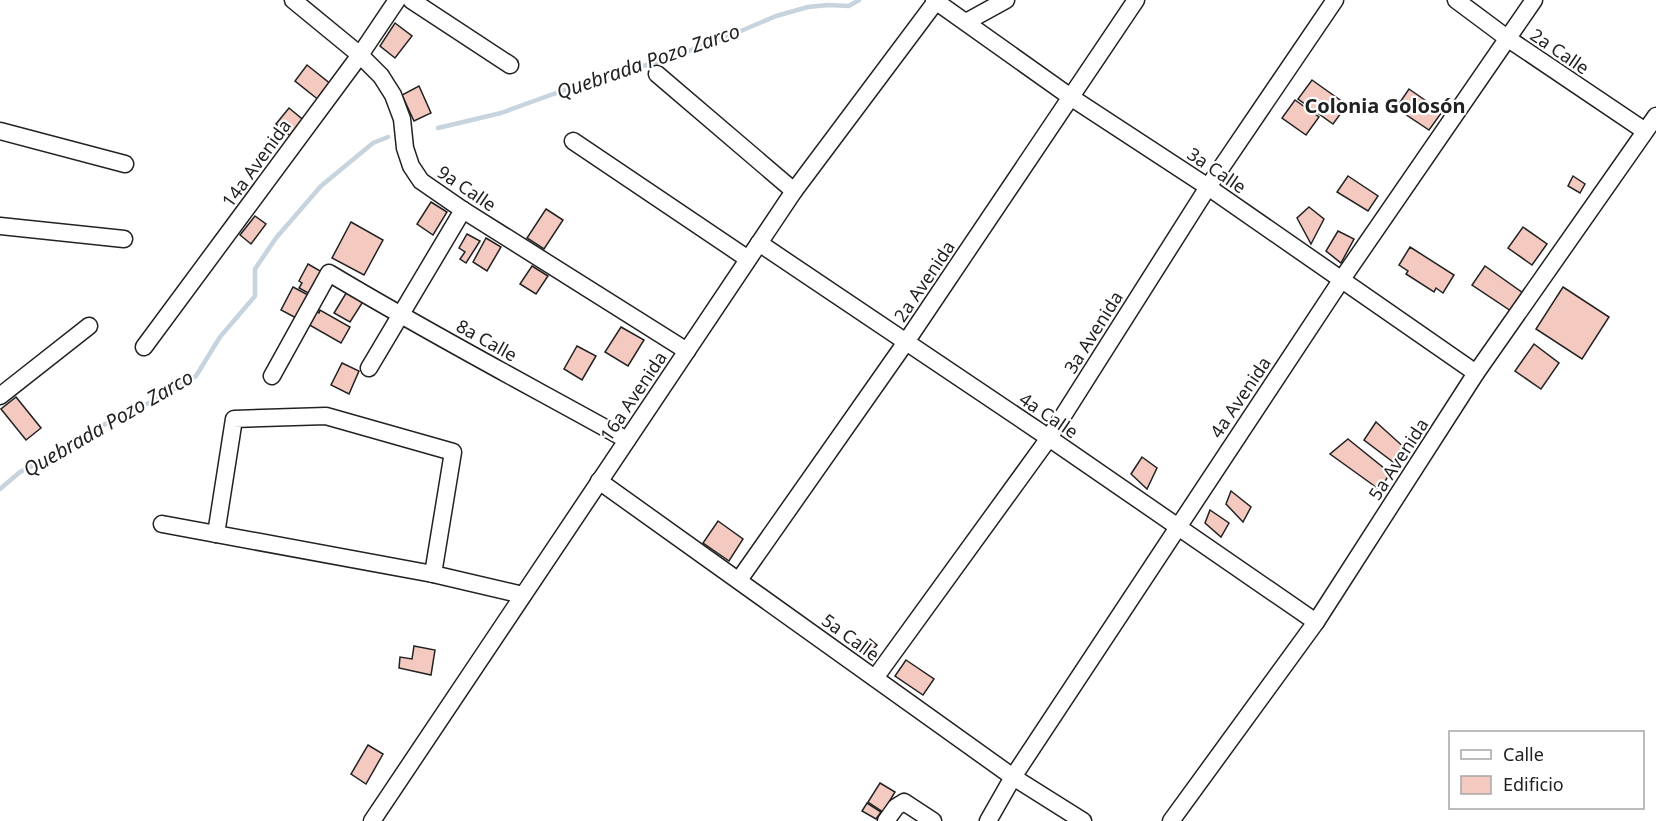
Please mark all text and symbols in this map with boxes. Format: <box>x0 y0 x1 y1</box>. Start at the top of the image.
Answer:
water label: Quebrada Pozo Zarco <box>553 17 743 105</box>
street label: 2a Calle <box>1526 23 1594 79</box>
district label: Colonia Golosón <box>1305 92 1465 119</box>
street label: 14a Avenida <box>216 114 296 212</box>
street label: 3a Calle <box>1183 142 1251 198</box>
street label: 9a Calle <box>433 160 501 216</box>
street label: 2a Avenida <box>888 236 960 326</box>
street label: 3a Avenida <box>1058 286 1128 378</box>
street label: 8a Calle <box>452 314 522 366</box>
street label: 16a Avenida <box>594 347 672 445</box>
street label: 4a Avenida <box>1204 352 1276 442</box>
water label: Quebrada Pozo Zarco <box>18 363 198 483</box>
street label: 4a Calle <box>1015 387 1083 443</box>
street label: 5a Avenida <box>1363 414 1433 504</box>
street label: 5a Calle <box>817 608 885 666</box>
legend <box>1449 731 1644 809</box>
text: Calle <box>1503 742 1544 766</box>
text: Edificio <box>1503 772 1564 796</box>

